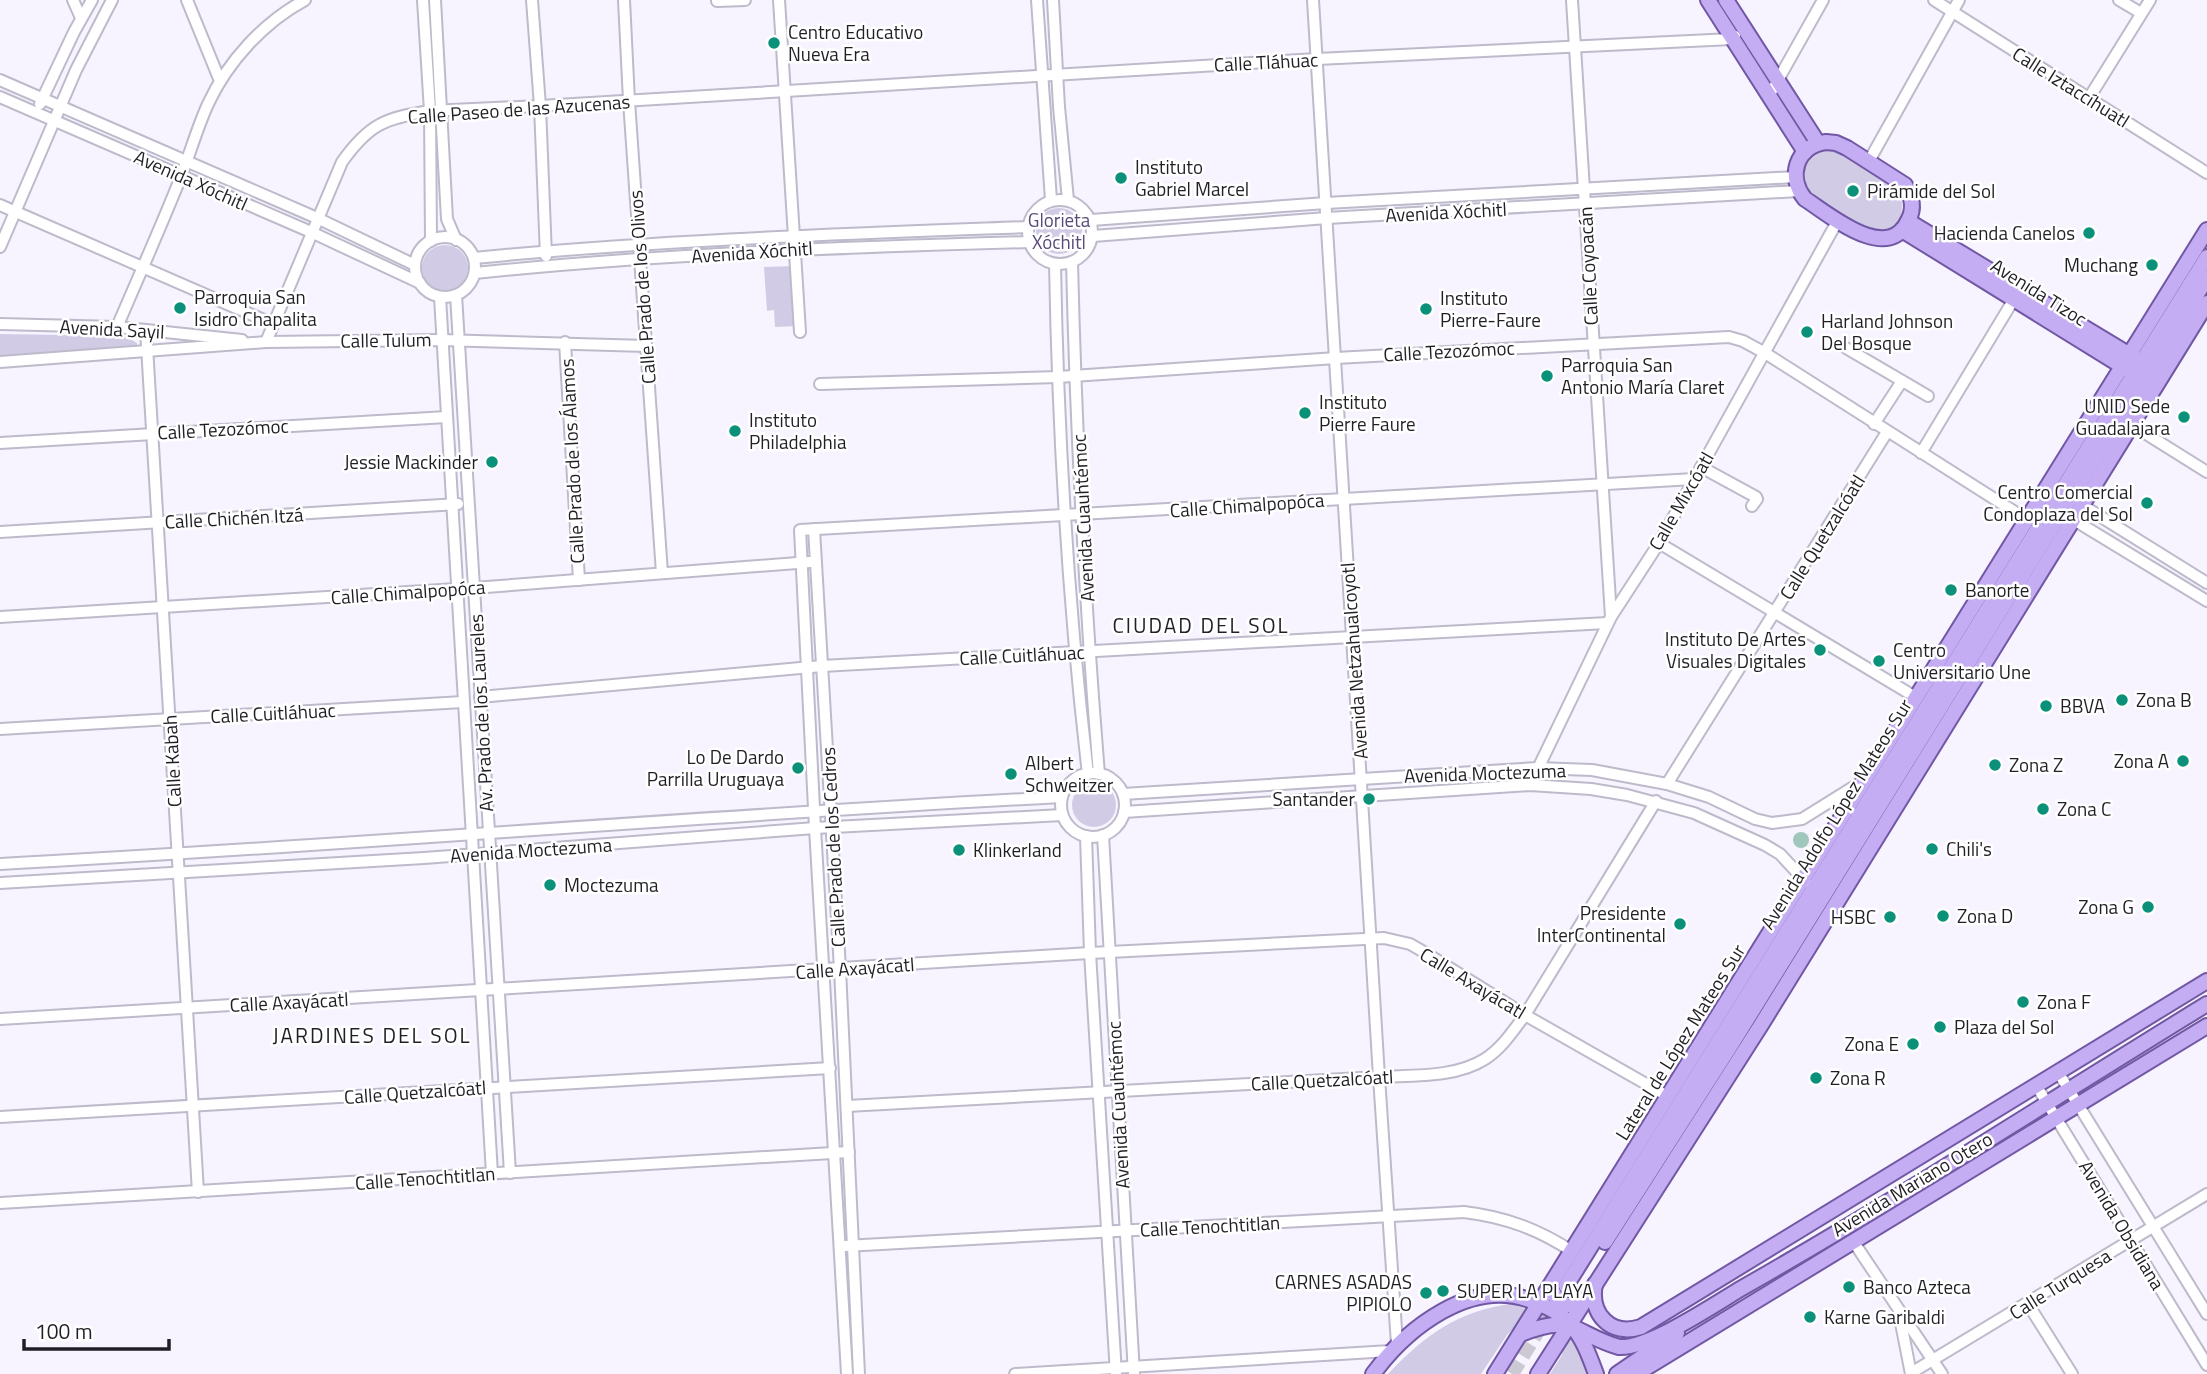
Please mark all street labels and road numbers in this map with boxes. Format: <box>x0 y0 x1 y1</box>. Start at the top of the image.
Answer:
street label: Calle Iztaccíhuatl <box>2007 39 2136 134</box>
street label: Calle Tláhuac <box>1213 44 1319 79</box>
street label: Calle Paseo de las Azucenas <box>407 86 631 131</box>
street label: Avenida Xóchitl <box>130 142 253 218</box>
street label: Calle Prado de los Olivos <box>620 189 663 385</box>
street label: Avenida Xóchitl <box>1384 194 1507 229</box>
street label: Calle Coyoacán <box>1570 206 1605 326</box>
street label: Avenida Xóchitl <box>690 233 814 270</box>
street label: Avenida Tizoc <box>1985 250 2093 333</box>
street label: Avenida Sayil <box>59 311 165 346</box>
street label: Calle Tulum <box>340 324 432 355</box>
street label: Calle Tezozómoc <box>1382 333 1515 368</box>
street label: Calle Prado de los Álamos <box>552 358 591 564</box>
street label: Calle Tezozómoc <box>156 411 289 446</box>
street label: Avenida Cuauhtémoc <box>1064 433 1101 603</box>
street label: Calle Mixcóatl <box>1641 446 1721 555</box>
street label: Calle Quetzalcóatl <box>1772 469 1872 605</box>
street label: Calle Chimalpopóca <box>1169 485 1326 524</box>
street label: Calle Chichén Itzá <box>164 499 305 536</box>
street label: Avenida Netzahualcoyotl <box>1332 562 1375 760</box>
street label: Calle Chimalpopóca <box>330 572 487 611</box>
street label: Av. Prado de los Laureles <box>461 613 500 813</box>
street label: Calle Cuitláhuac <box>959 637 1085 672</box>
street label: Avenida Adolfo López Mateos Sur <box>1753 693 1919 935</box>
street label: Calle Cuitláhuac <box>210 695 336 730</box>
street label: Calle Kabah <box>155 714 188 808</box>
street label: Calle Prado de los Cedros <box>813 746 852 948</box>
street label: Avenida Moctezuma <box>1403 755 1567 790</box>
street label: Avenida Moctezuma <box>449 829 613 870</box>
street label: Lateral de López Mateos Sur <box>1607 938 1752 1146</box>
street label: Calle Axayácatl <box>1415 939 1532 1026</box>
street label: Calle Axayácatl <box>795 949 915 986</box>
street label: Calle Axayácatl <box>229 984 349 1019</box>
street label: Avenida Cuauhtémoc <box>1099 1020 1136 1190</box>
street label: Calle Quetzalcóatl <box>1250 1061 1394 1098</box>
street label: Calle Quetzalcóatl <box>343 1072 487 1111</box>
street label: Avenida Mariano Otero <box>1826 1124 1998 1243</box>
street label: Avenida Obsidiana <box>2072 1154 2173 1295</box>
street label: Calle Tenochtitlan <box>354 1158 496 1197</box>
street label: Calle Tenochtitlan <box>1139 1207 1281 1244</box>
street label: Calle Turquesa <box>2003 1241 2117 1326</box>

